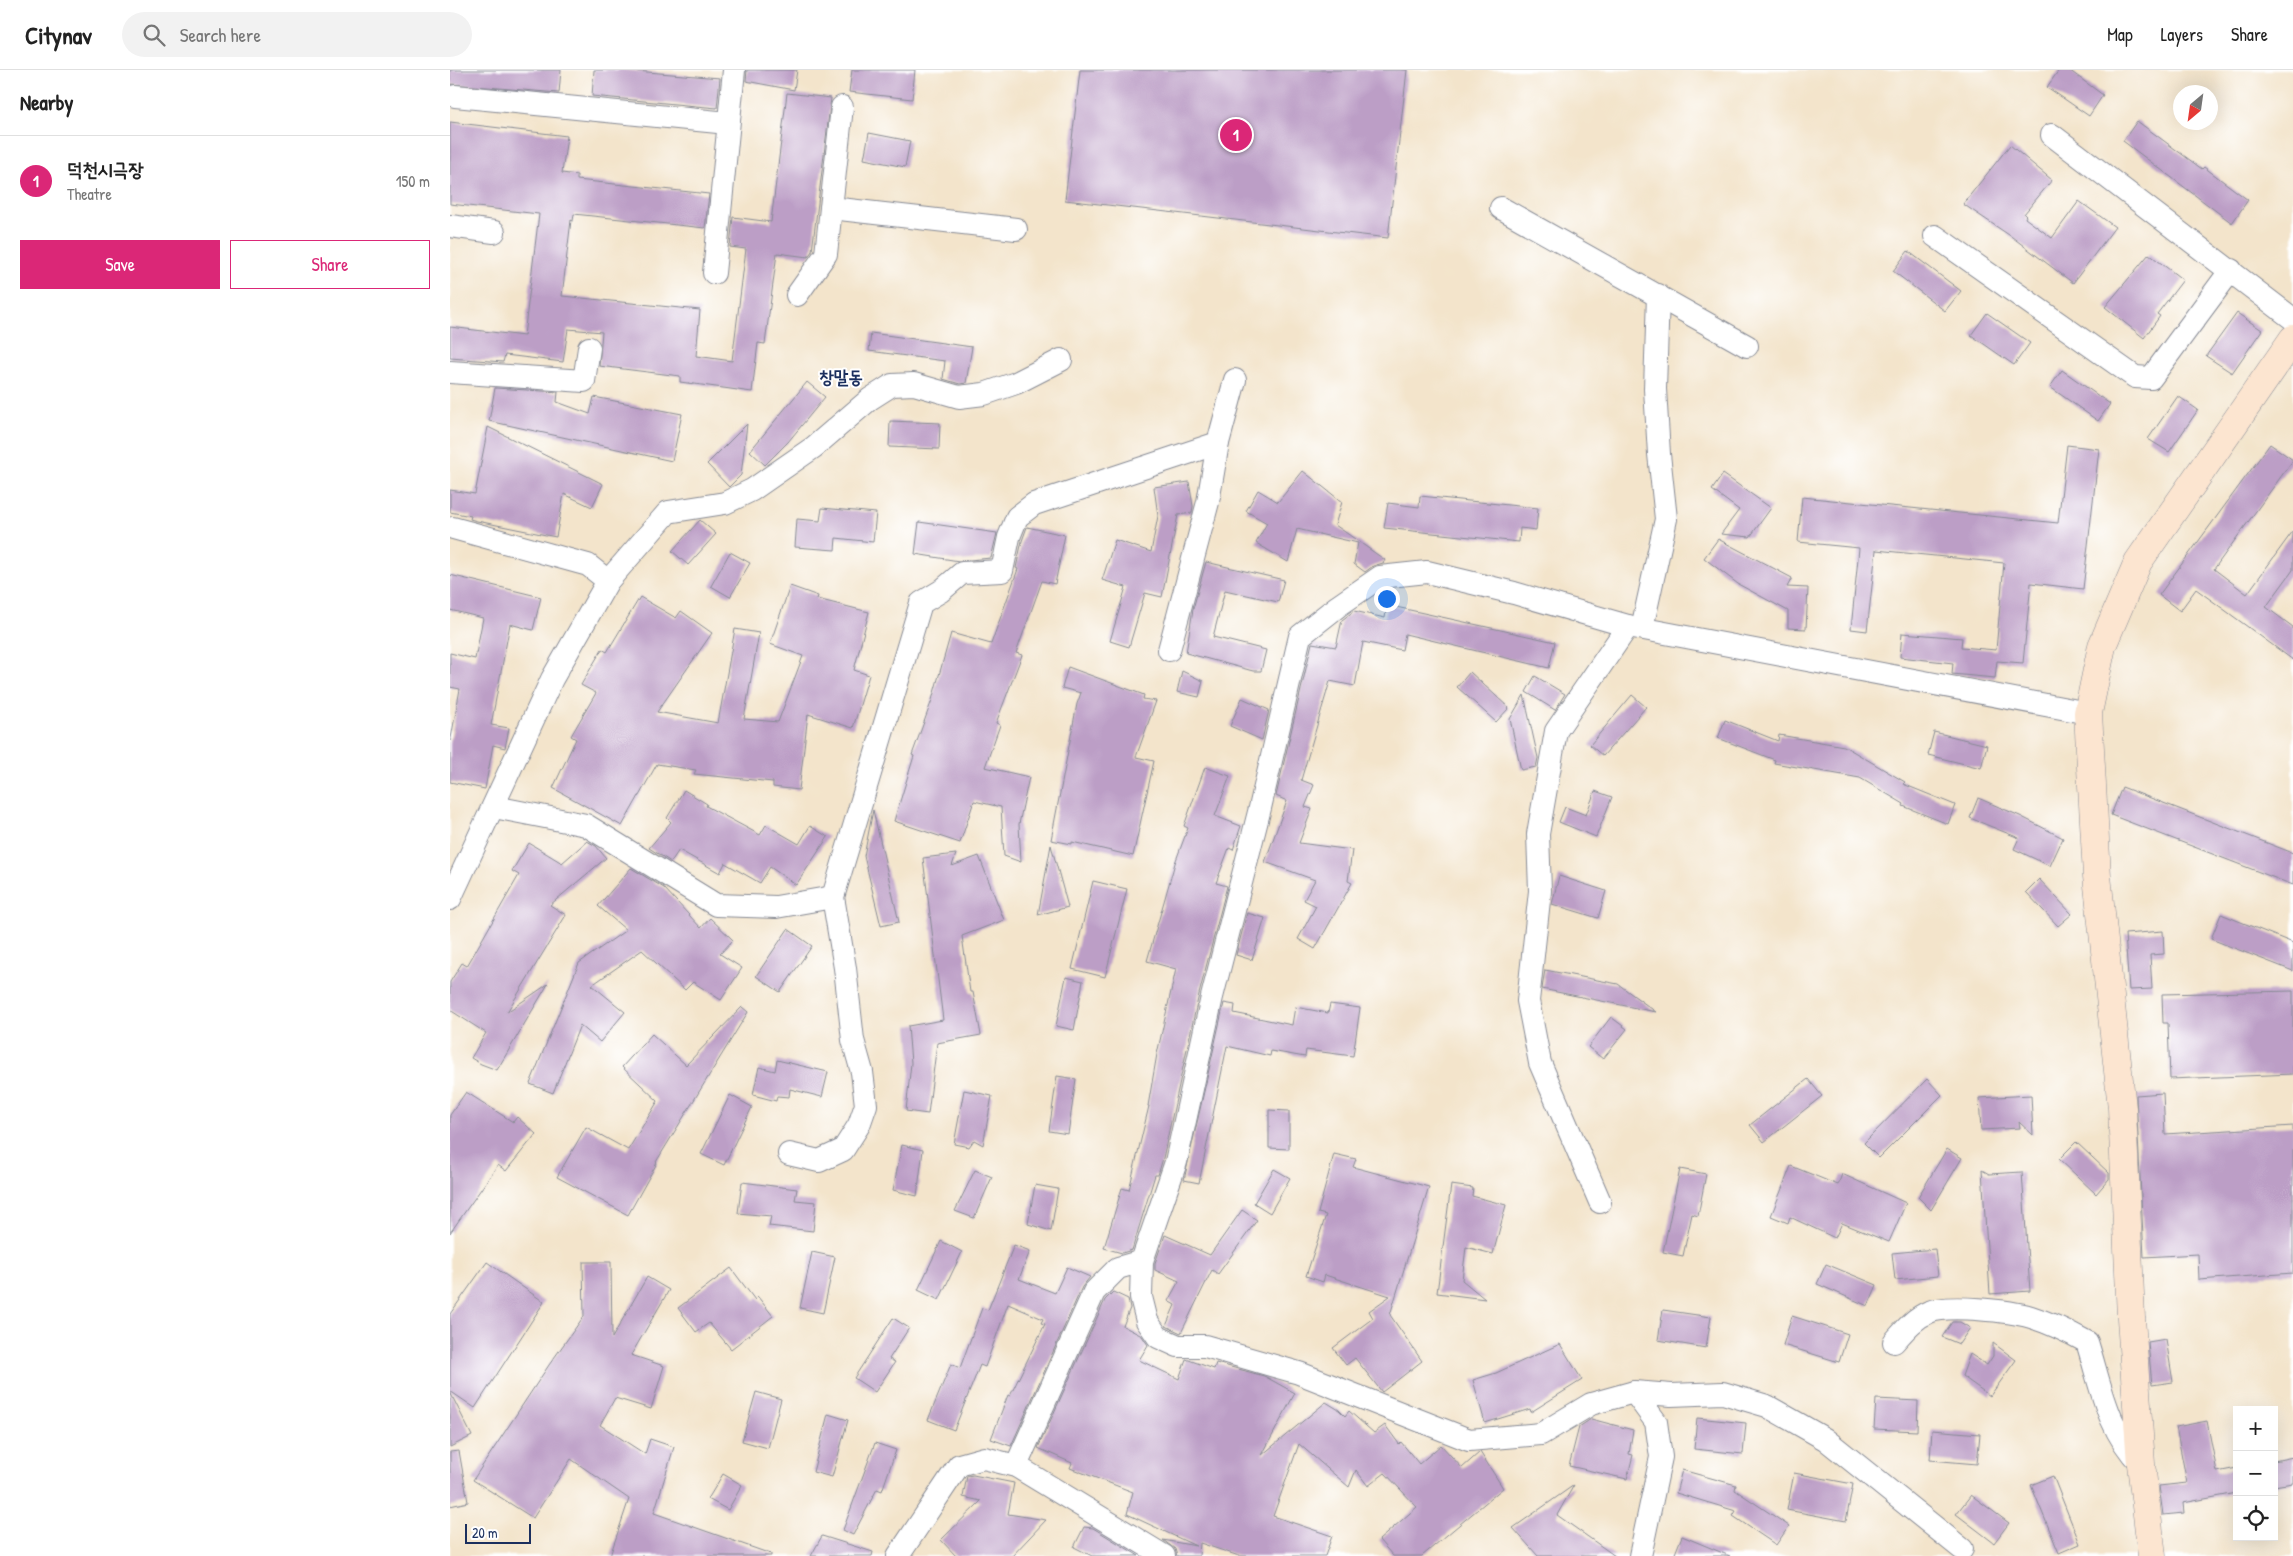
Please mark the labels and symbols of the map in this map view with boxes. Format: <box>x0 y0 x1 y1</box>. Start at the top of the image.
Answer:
north arrow <box>2173 85 2218 130</box>
pin: 1 <box>1220 116 1252 154</box>
district label: 창말동 <box>819 364 863 389</box>
your location <box>1374 586 1400 612</box>
scale bar <box>465 1521 531 1544</box>

